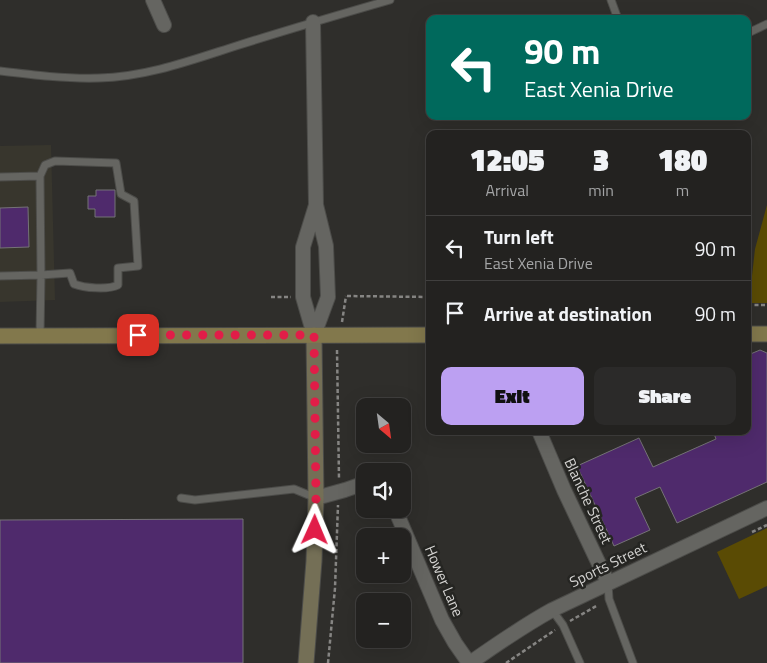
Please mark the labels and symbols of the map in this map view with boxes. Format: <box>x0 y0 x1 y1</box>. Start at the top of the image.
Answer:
pin <box>117 314 159 356</box>
north arrow <box>356 398 411 452</box>
street label: Blanche Street <box>559 454 619 548</box>
position arrow <box>288 503 340 555</box>
street label: Sports Street <box>565 536 651 593</box>
street label: Hower Lane <box>419 541 470 620</box>

